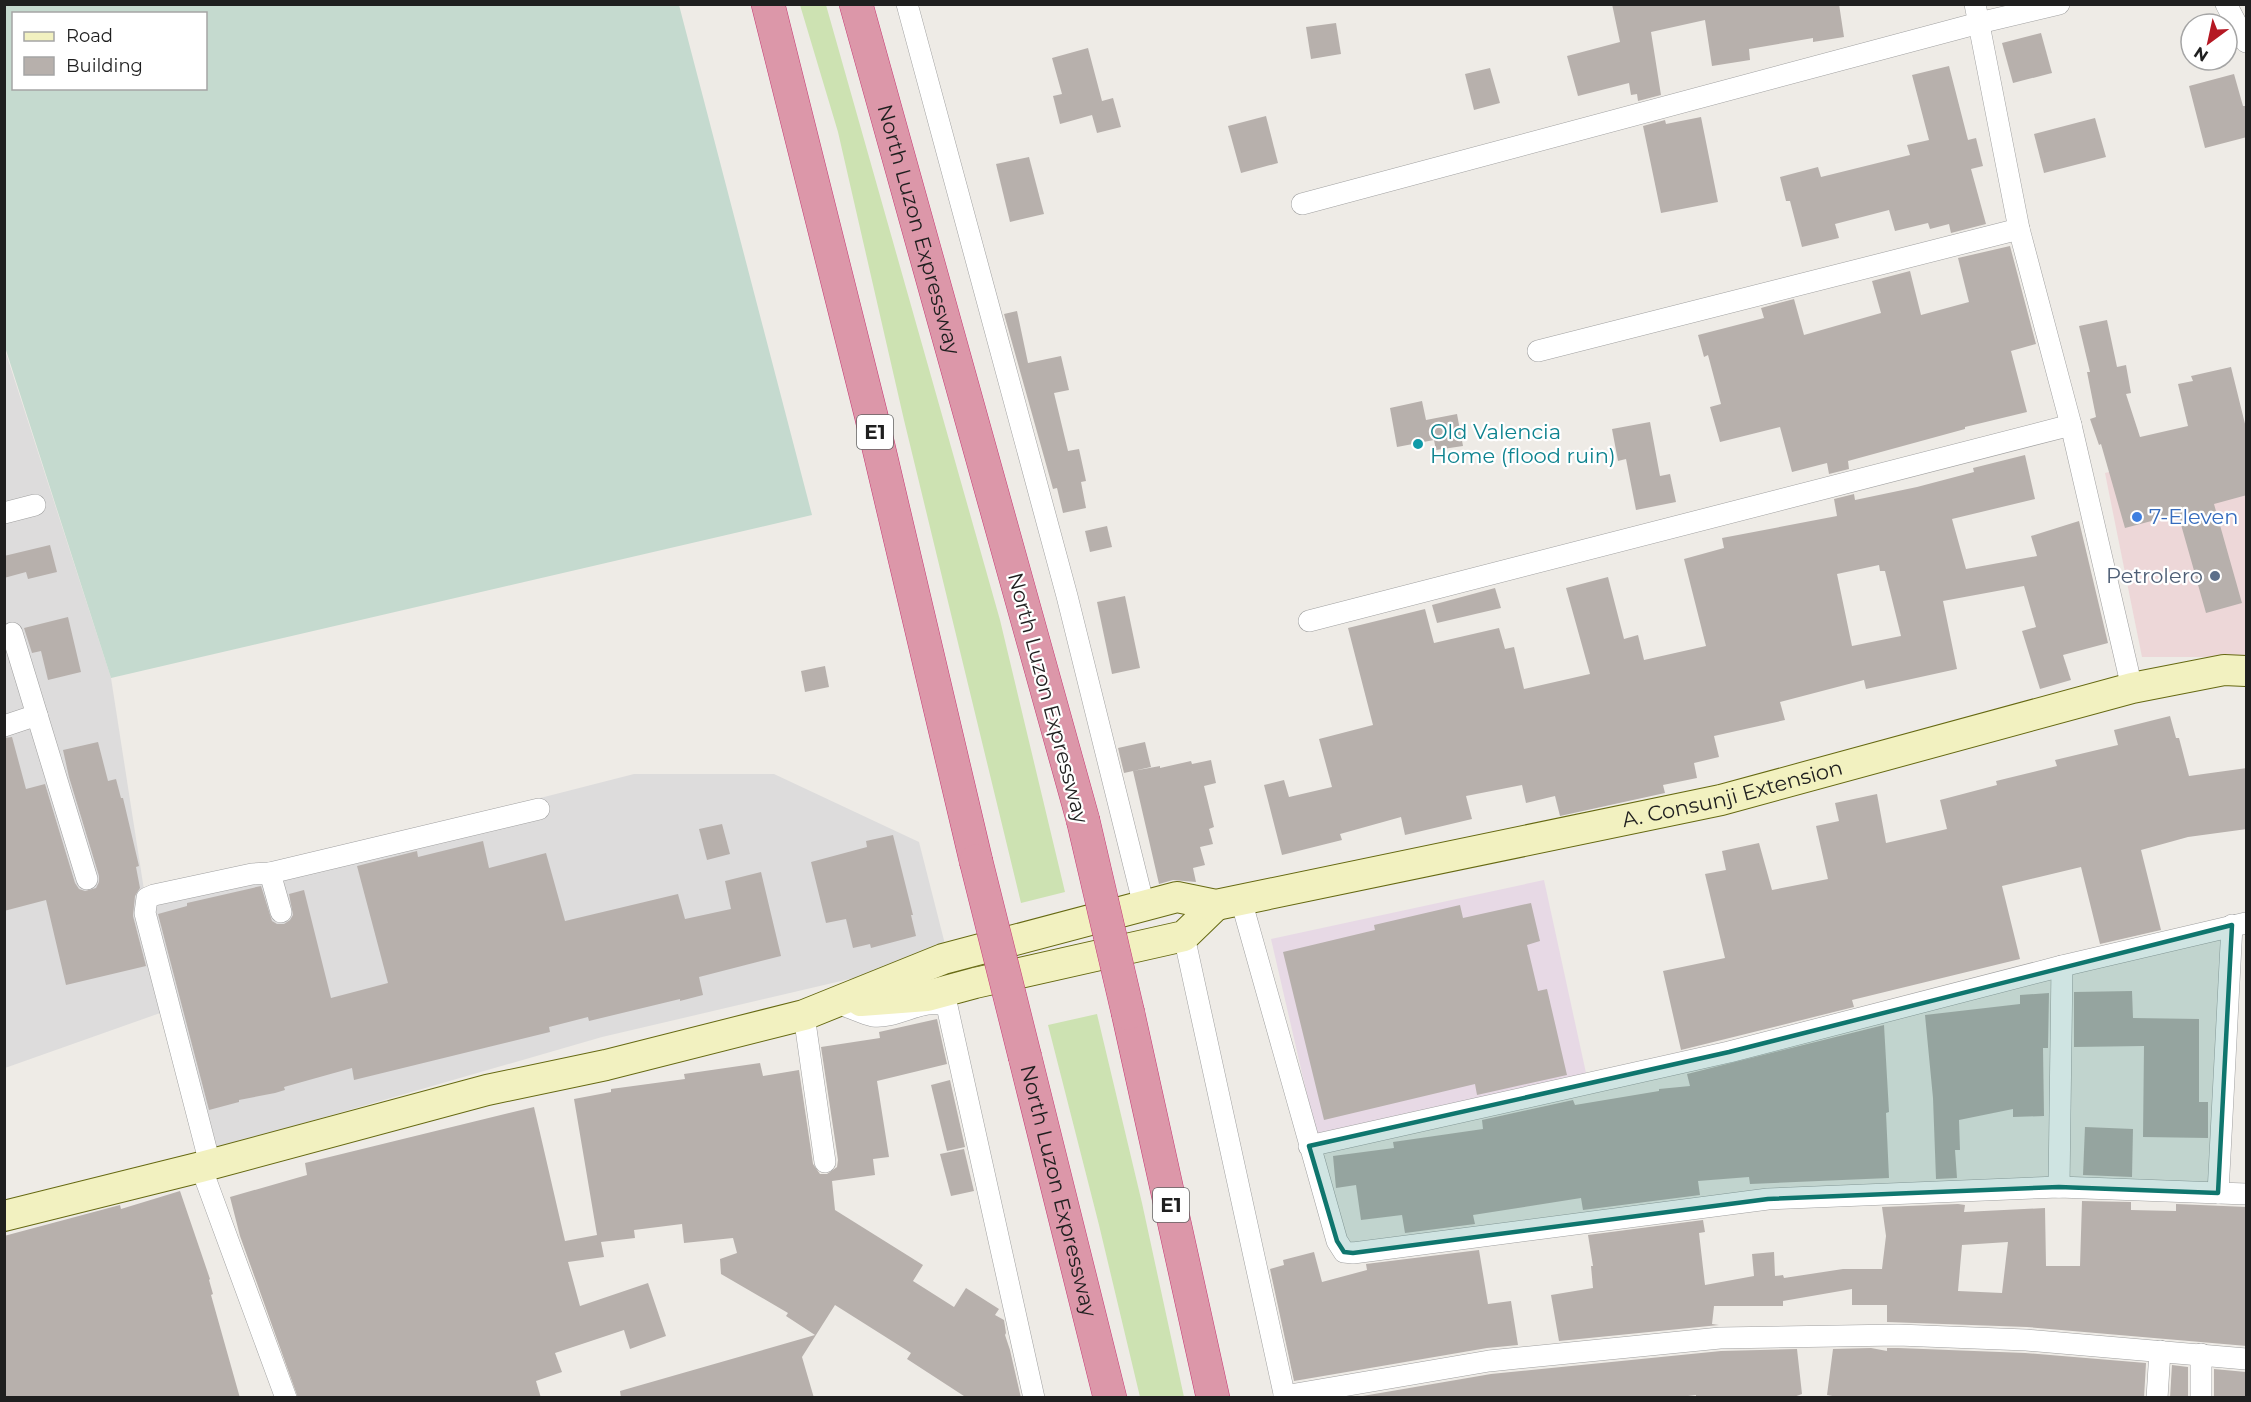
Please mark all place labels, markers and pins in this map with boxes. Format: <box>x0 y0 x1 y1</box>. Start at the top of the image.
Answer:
place label: Old Valencia Home (flood ruin) <box>1430 419 1616 468</box>
marker: Old Valencia Home (flood ruin) <box>1411 437 1425 451</box>
place label: 7-Eleven <box>2149 504 2238 529</box>
marker: 7-Eleven <box>2130 510 2144 524</box>
place label: Petrolero <box>2106 563 2203 588</box>
marker: Petrolero <box>2208 569 2222 583</box>

